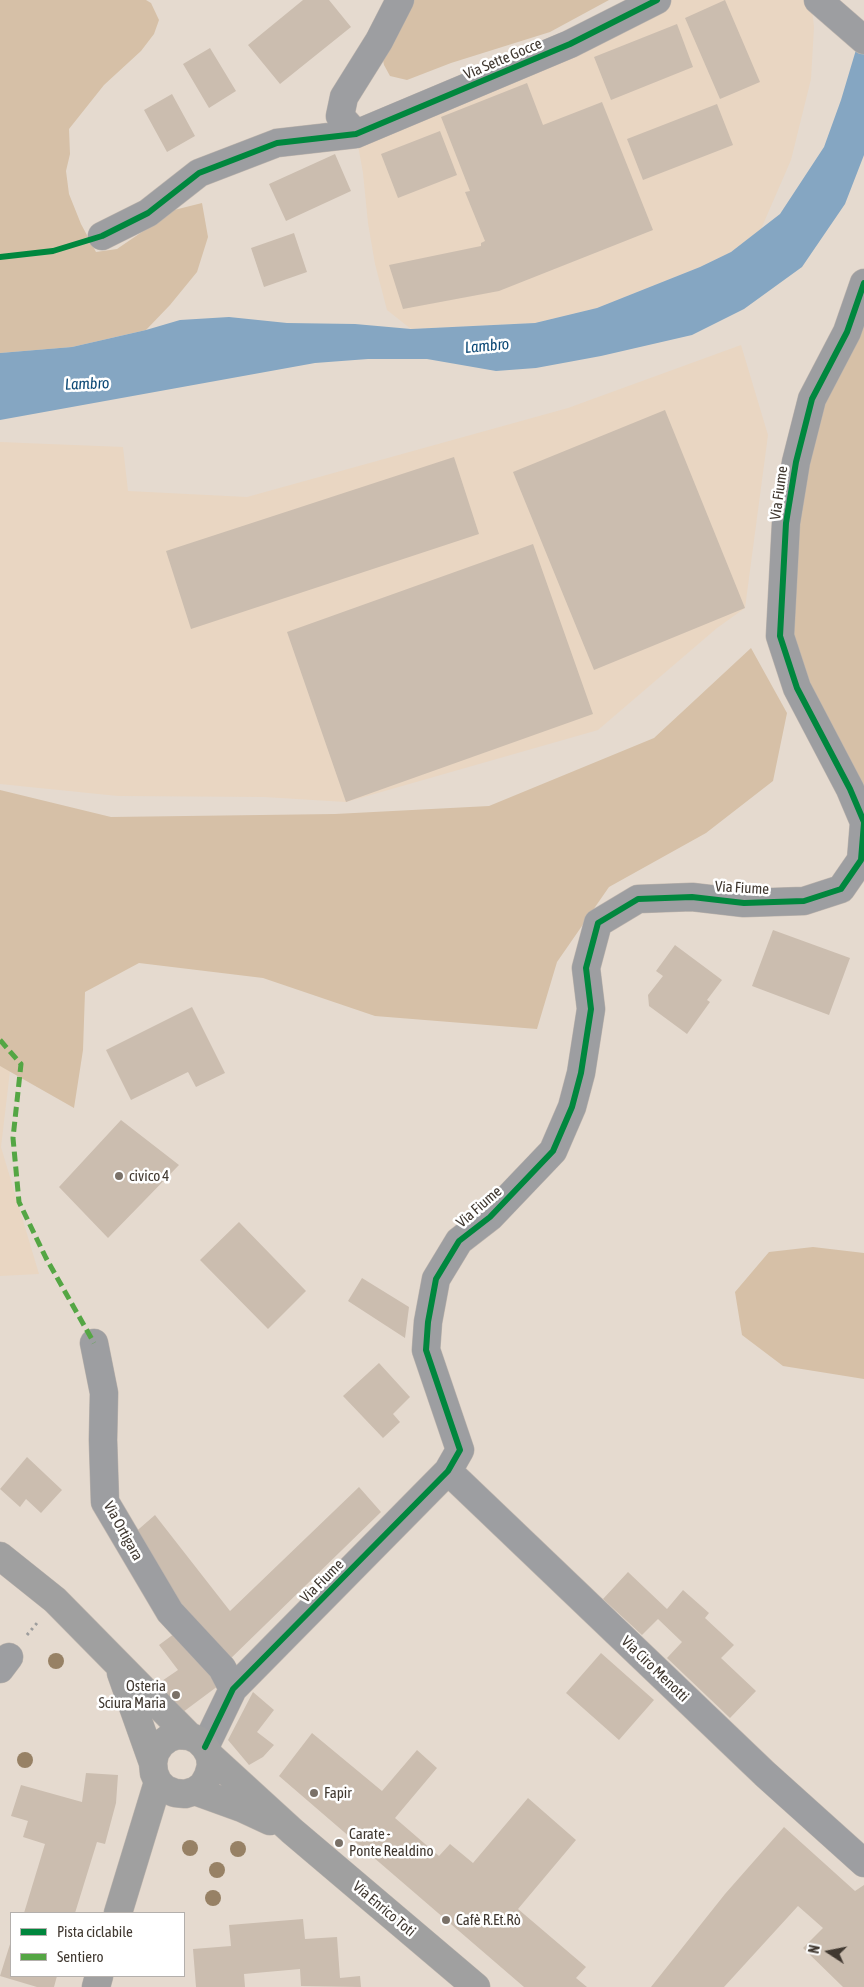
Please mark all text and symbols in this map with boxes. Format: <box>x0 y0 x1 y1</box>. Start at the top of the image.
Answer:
street label: Via Sette Gocce <box>461 34 545 84</box>
water label: Lambro <box>464 334 510 358</box>
water label: Lambro <box>64 374 110 394</box>
street label: Via Fiume <box>766 465 792 521</box>
street label: Via Fiume <box>714 878 770 898</box>
place label: civico 4 <box>129 1167 169 1185</box>
marker: civico 4 <box>113 1170 125 1182</box>
street label: Via Fiume <box>453 1182 505 1232</box>
street label: Via Ortigara <box>99 1498 147 1564</box>
street label: Via Fiume <box>296 1555 348 1607</box>
street label: Via Ciro Menotti <box>618 1632 692 1706</box>
place label: Osteria Sciura Maria <box>98 1677 166 1712</box>
marker: Osteria Sciura Maria <box>170 1689 182 1701</box>
place label: Fapir <box>324 1784 352 1802</box>
marker: Fapir <box>308 1787 320 1799</box>
place label: Carate - Ponte Realdino <box>349 1825 434 1860</box>
marker: Carate - Ponte Realdino <box>333 1837 345 1849</box>
street label: Via Enrico Toti <box>349 1878 419 1940</box>
place label: Cafè R.Et.Rò <box>456 1911 521 1929</box>
legend <box>10 1912 185 1977</box>
marker: Cafè R.Et.Rò <box>440 1914 452 1926</box>
text: Pista ciclabile <box>57 1923 133 1940</box>
north arrow <box>804 1927 854 1977</box>
text: N <box>806 1944 823 1955</box>
text: Sentiero <box>57 1948 103 1965</box>

